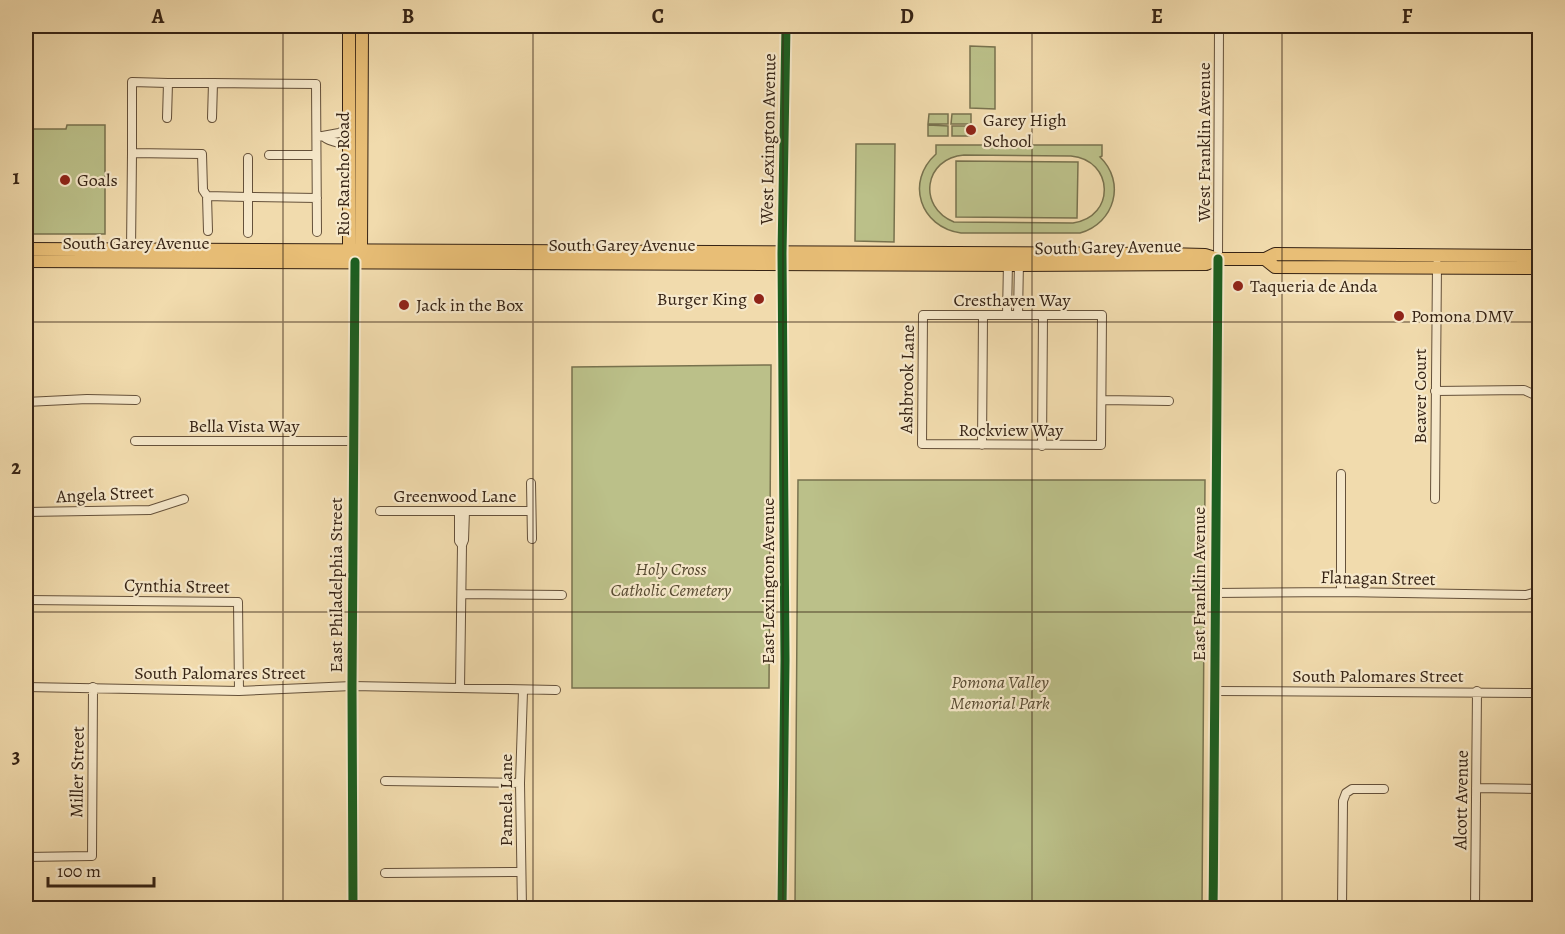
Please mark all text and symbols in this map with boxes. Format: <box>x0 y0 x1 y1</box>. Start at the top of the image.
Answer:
text: A <box>151 3 165 30</box>
text: B <box>402 3 414 30</box>
text: C <box>652 3 664 30</box>
text: D <box>900 3 914 30</box>
text: E <box>1151 3 1163 30</box>
text: F <box>1402 3 1413 30</box>
street label: West Lexington Avenue <box>754 53 781 226</box>
street label: West Franklin Avenue <box>1192 62 1216 223</box>
place label: Garey High School <box>983 108 1067 153</box>
street label: Rio Rancho Road <box>331 111 355 236</box>
marker: Garey High School <box>964 123 978 137</box>
text: 1 <box>12 164 20 191</box>
place label: Goals <box>77 168 118 192</box>
marker: Goals <box>58 173 72 187</box>
street label: South Garey Avenue <box>62 231 210 255</box>
street label: South Garey Avenue <box>548 233 696 257</box>
street label: South Garey Avenue <box>1034 234 1182 260</box>
place label: Taqueria de Anda <box>1250 274 1378 298</box>
marker: Taqueria de Anda <box>1231 279 1245 293</box>
place label: Burger King <box>657 287 747 311</box>
street label: Cresthaven Way <box>953 288 1072 312</box>
marker: Burger King <box>752 292 766 306</box>
place label: Jack in the Box <box>416 293 524 317</box>
marker: Jack in the Box <box>397 298 411 312</box>
place label: Pomona DMV <box>1411 304 1514 328</box>
marker: Pomona DMV <box>1392 309 1406 323</box>
street label: Ashbrook Lane <box>894 324 920 435</box>
street label: Beaver Court <box>1408 348 1432 444</box>
street label: Bella Vista Way <box>188 414 301 438</box>
street label: Rockview Way <box>959 418 1064 442</box>
text: 2 <box>11 454 21 481</box>
street label: Angela Street <box>55 479 154 509</box>
street label: Greenwood Lane <box>393 484 517 508</box>
street label: East Philadelphia Street <box>324 497 348 673</box>
street label: East Lexington Avenue <box>756 498 780 664</box>
street label: East Franklin Avenue <box>1187 507 1211 661</box>
park label: Holy Cross Catholic Cemetery <box>611 557 732 602</box>
street label: Flanagan Street <box>1320 565 1436 591</box>
street label: Cynthia Street <box>124 573 230 599</box>
street label: South Palomares Street <box>134 661 306 685</box>
street label: South Palomares Street <box>1292 664 1464 688</box>
park label: Pomona Valley Memorial Park <box>950 670 1050 715</box>
street label: Miller Street <box>64 726 90 818</box>
text: 3 <box>12 743 20 770</box>
street label: Alcott Avenue <box>1448 750 1474 851</box>
street label: Pamela Lane <box>494 754 518 846</box>
scale bar <box>48 850 154 888</box>
text: 100 m <box>57 859 101 883</box>

